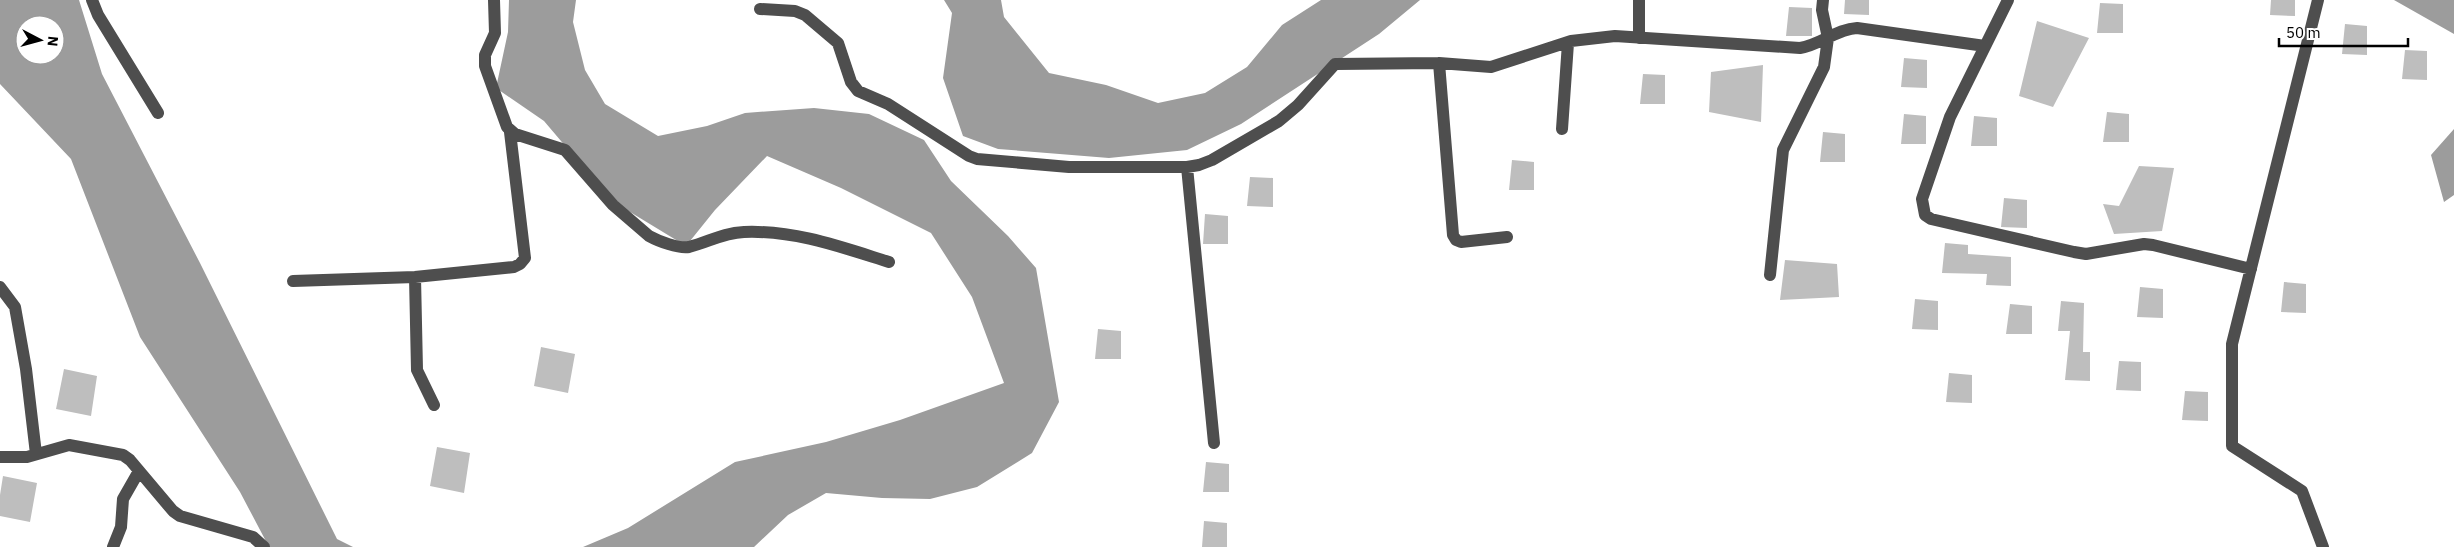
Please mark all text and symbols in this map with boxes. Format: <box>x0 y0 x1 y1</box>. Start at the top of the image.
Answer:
north arrow <box>15 15 65 65</box>
scale bar <box>2279 15 2408 47</box>
text: 50 m <box>2286 23 2321 42</box>
text: N <box>43 35 62 47</box>

